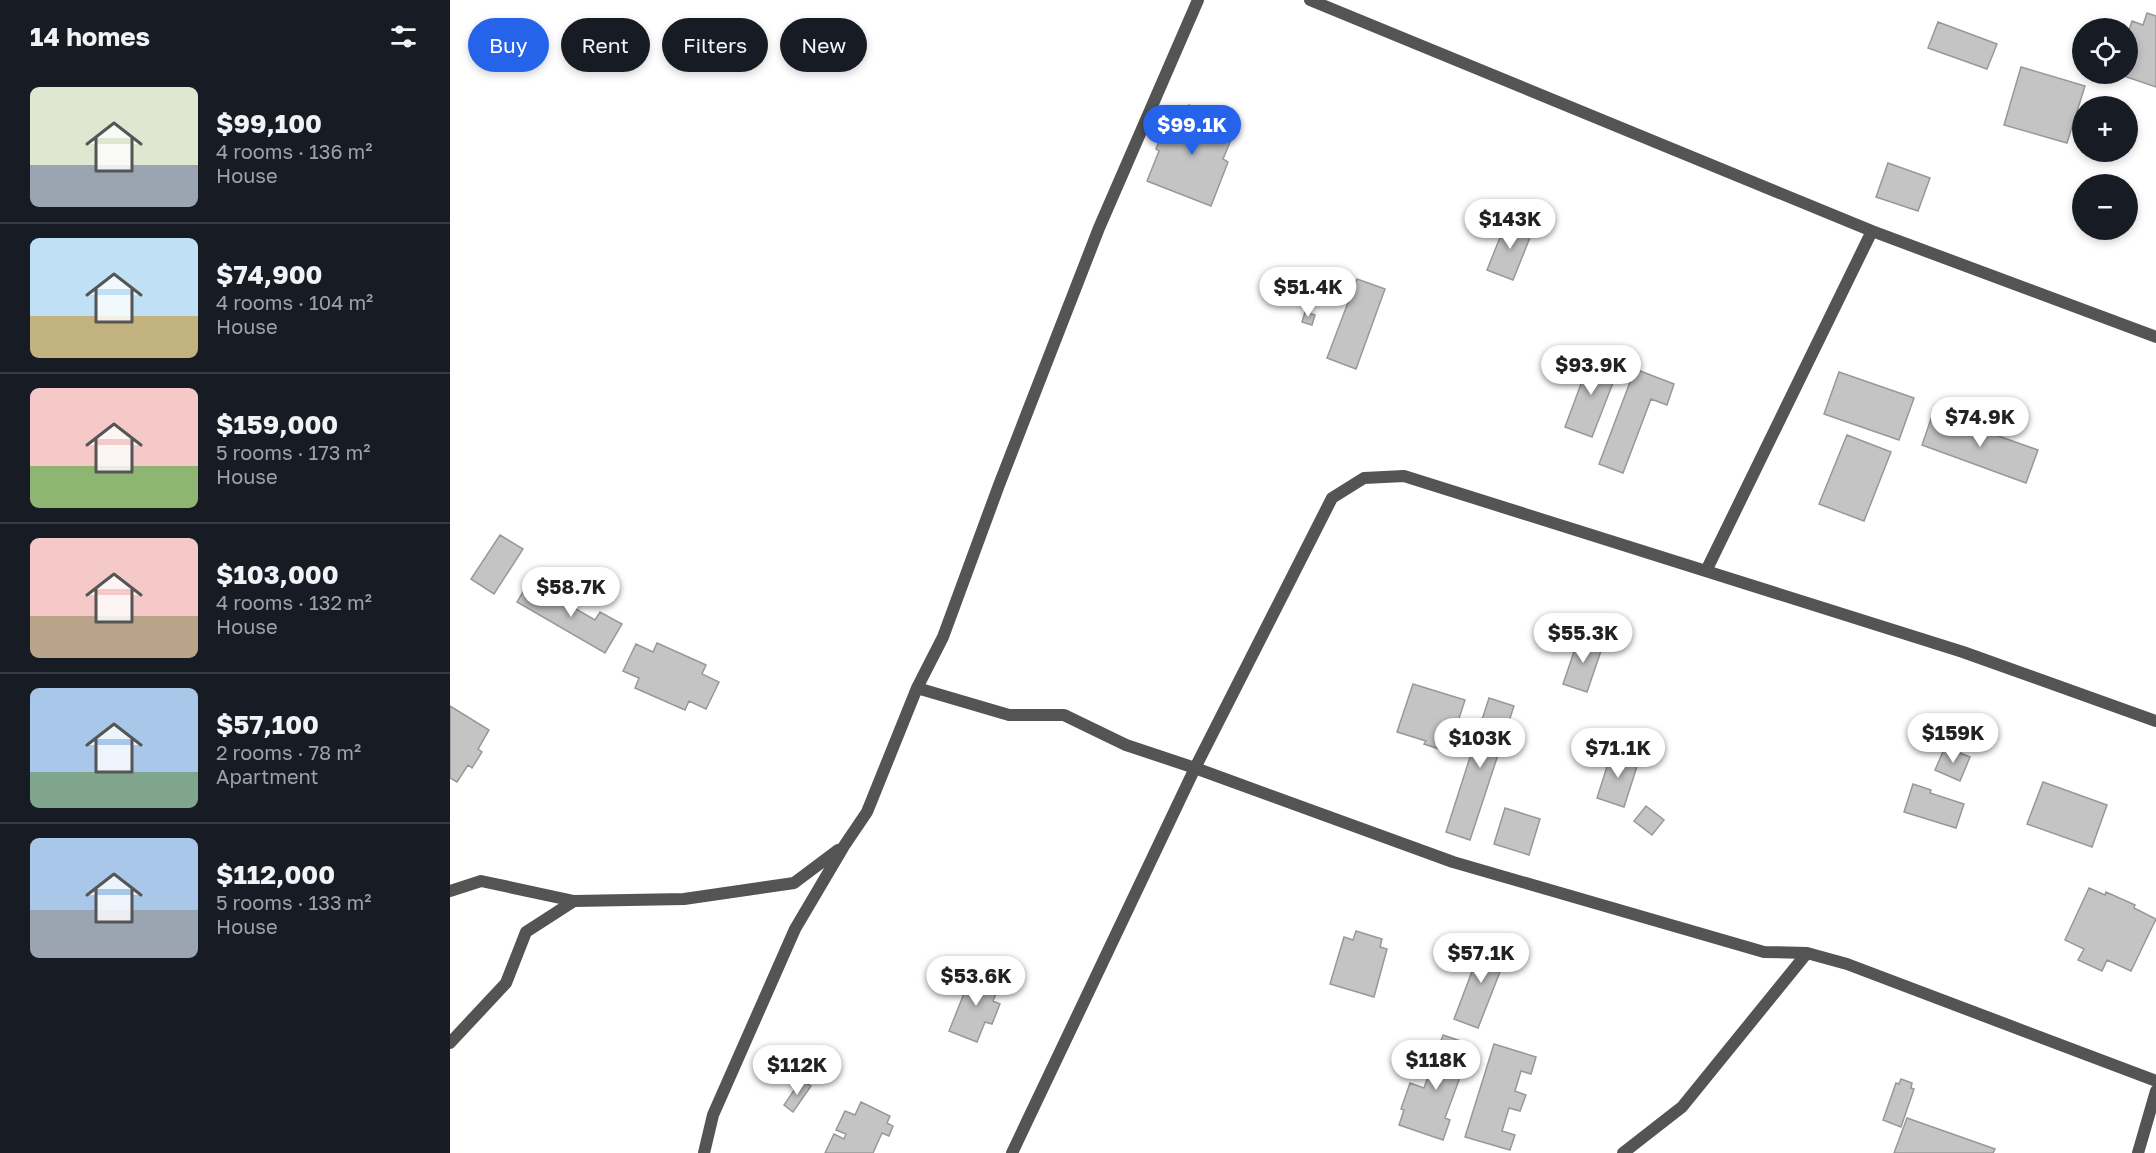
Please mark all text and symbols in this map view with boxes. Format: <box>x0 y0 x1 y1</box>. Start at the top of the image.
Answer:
chip: Buy <box>468 18 549 72</box>
chip: Rent <box>561 18 650 72</box>
chip: Filters <box>662 18 768 72</box>
chip: New <box>780 18 867 72</box>
map controls <box>2072 18 2138 240</box>
button: locate <box>2072 18 2138 84</box>
icon: filters <box>387 20 420 53</box>
text: 14 homes <box>30 21 150 52</box>
button: + <box>2072 96 2138 162</box>
pin: $99.1K <box>1143 105 1241 156</box>
text: $99,100 <box>216 108 322 139</box>
icon: home <box>78 111 150 183</box>
text: $99.1K <box>1157 112 1227 136</box>
text: 4 rooms · 136 m² <box>216 139 373 163</box>
text: House <box>216 163 278 187</box>
button: − <box>2072 174 2138 240</box>
pin: $143K <box>1468 199 1552 250</box>
text: $143K <box>1479 206 1541 230</box>
text: $74,900 <box>216 259 322 290</box>
icon: home <box>78 262 150 334</box>
pin: $51.4K <box>1259 267 1357 318</box>
text: $51.4K <box>1273 274 1343 298</box>
text: 4 rooms · 104 m² <box>216 290 373 314</box>
text: House <box>216 314 278 338</box>
pin: $93.9K <box>1542 345 1640 396</box>
text: $93.9K <box>1555 352 1627 376</box>
pin: $74.9K <box>1931 397 2029 448</box>
text: $74.9K <box>1945 404 2015 428</box>
text: $159,000 <box>216 409 338 440</box>
icon: home <box>78 412 150 484</box>
text: 5 rooms · 173 m² <box>216 440 370 464</box>
text: House <box>216 464 278 488</box>
text: $103,000 <box>216 559 339 590</box>
icon: home <box>78 562 150 634</box>
pin: $58.7K <box>522 567 620 618</box>
text: $58.7K <box>536 574 606 598</box>
text: 4 rooms · 132 m² <box>216 590 372 614</box>
pin: $55.3K <box>1534 613 1632 664</box>
text: House <box>216 614 278 638</box>
text: $55.3K <box>1548 620 1618 644</box>
text: $57,100 <box>216 709 319 740</box>
icon: home <box>78 712 150 784</box>
pin: $159K <box>1911 713 1995 764</box>
pin: $103K <box>1438 718 1522 769</box>
text: $159K <box>1921 720 1985 744</box>
text: $103K <box>1448 725 1512 749</box>
pin: $71.1K <box>1569 728 1667 779</box>
text: $71.1K <box>1585 735 1651 759</box>
text: 2 rooms · 78 m² <box>216 740 361 764</box>
text: Apartment <box>216 764 319 788</box>
text: $112,000 <box>216 859 335 890</box>
icon: home <box>78 862 150 934</box>
text: 5 rooms · 133 m² <box>216 890 372 914</box>
text: House <box>216 914 278 938</box>
pin: $57.1K <box>1432 933 1530 984</box>
text: $57.1K <box>1447 940 1515 964</box>
pin: $53.6K <box>927 956 1025 1007</box>
text: $53.6K <box>940 963 1012 987</box>
pin: $118K <box>1394 1040 1478 1091</box>
pin: $112K <box>755 1045 839 1096</box>
text: $118K <box>1405 1047 1467 1071</box>
text: $112K <box>767 1052 827 1076</box>

